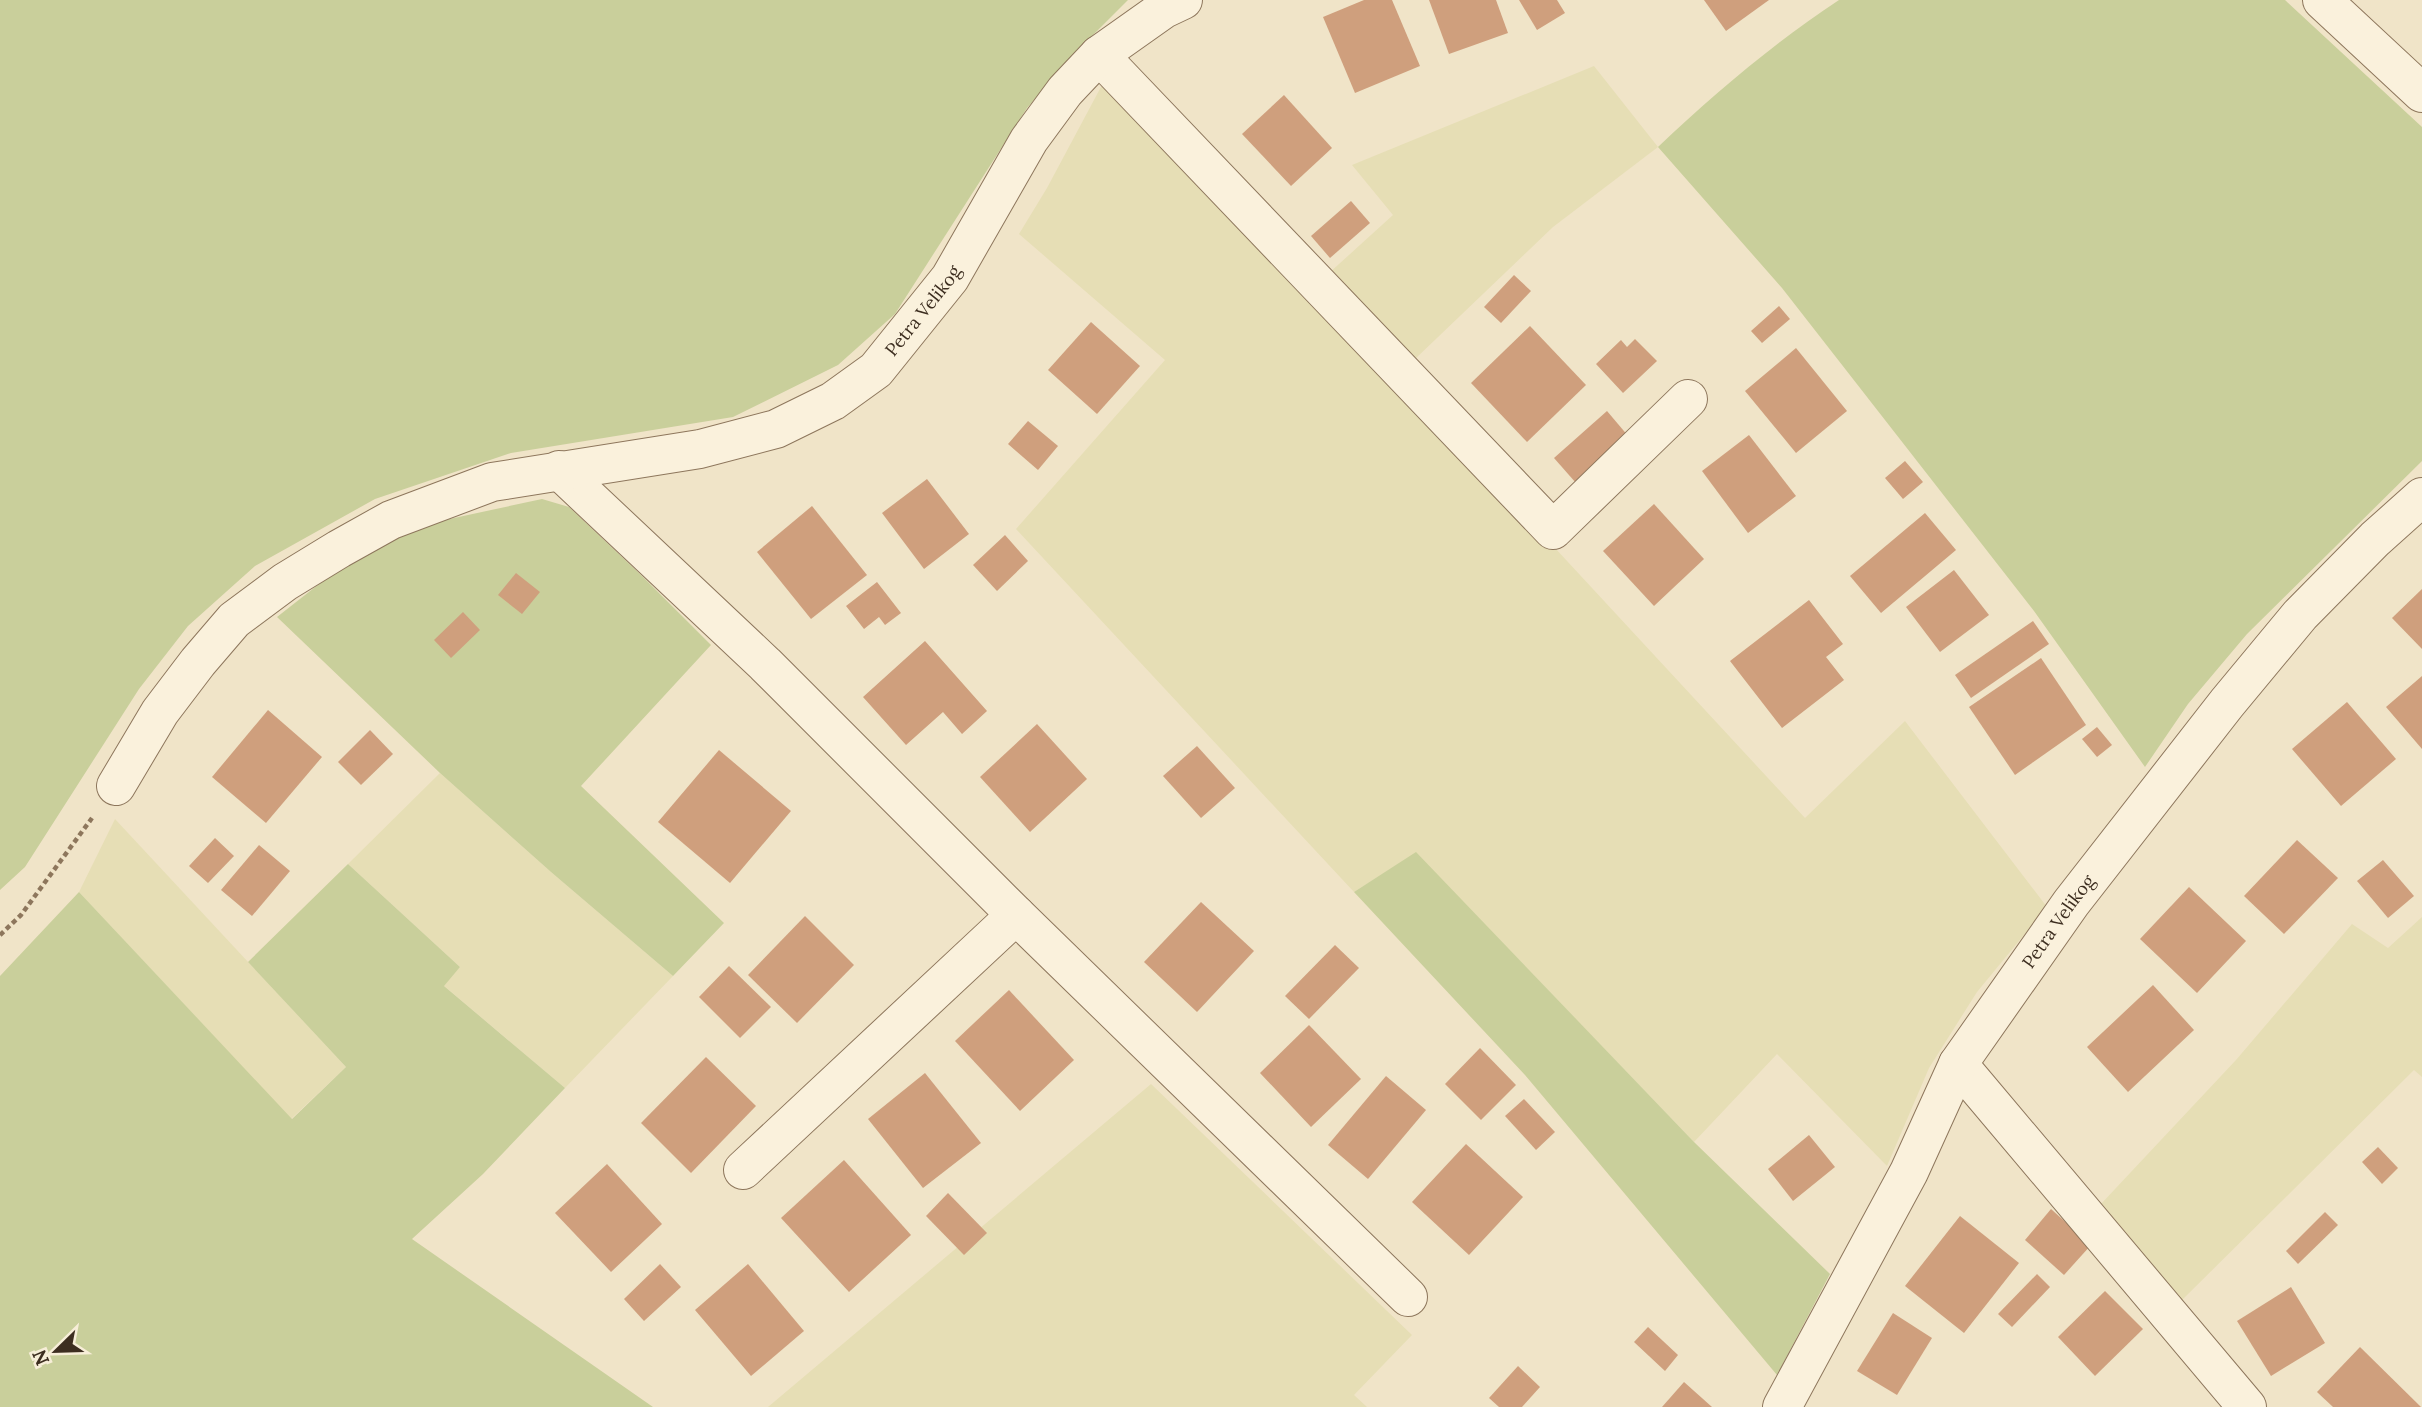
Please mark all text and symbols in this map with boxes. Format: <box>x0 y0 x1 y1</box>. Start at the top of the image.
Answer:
street label: Petra Velikog <box>880 260 966 361</box>
street label: Petra Velikog <box>2017 869 2100 973</box>
north arrow <box>21 1316 91 1386</box>
text: N <box>26 1346 54 1369</box>

